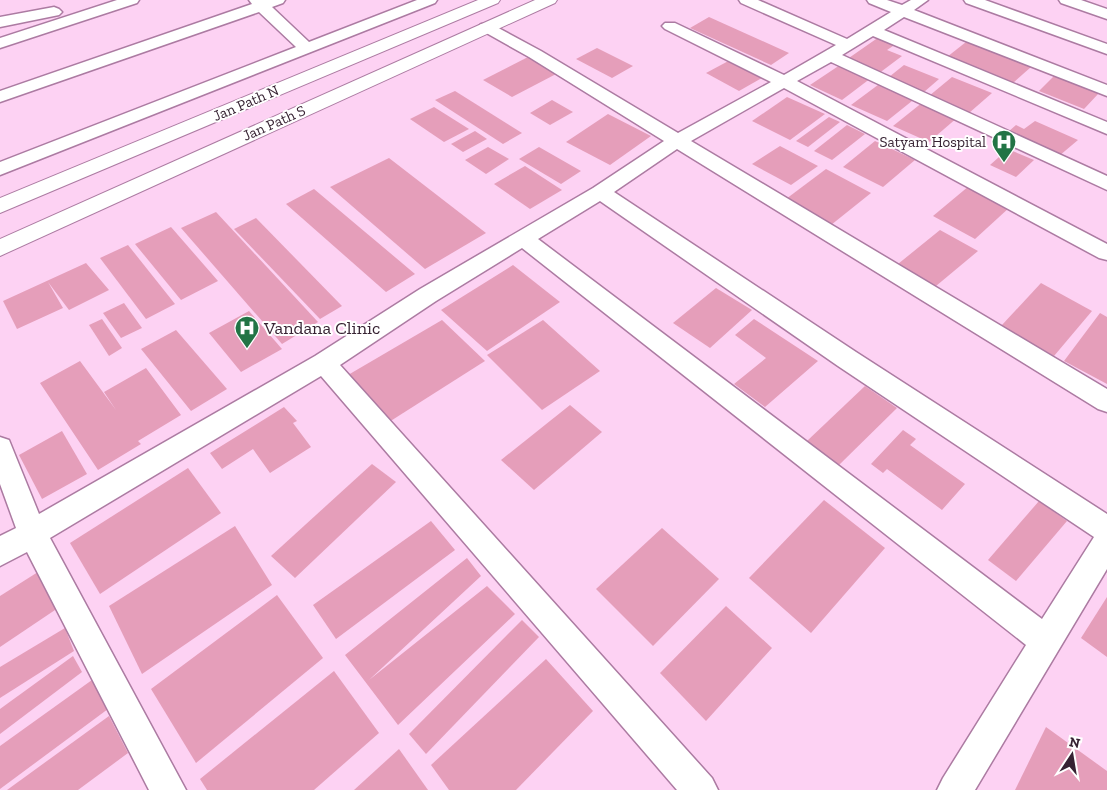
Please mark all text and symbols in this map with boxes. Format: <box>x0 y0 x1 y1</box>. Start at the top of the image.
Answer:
street label: Jan Path N <box>210 81 282 125</box>
street label: Jan Path S <box>240 101 308 145</box>
hospital icon: Satyam Hospital <box>991 129 1017 163</box>
place label: Satyam Hospital <box>879 133 986 151</box>
hospital icon: Vandana Clinic <box>234 315 260 349</box>
place label: Vandana Clinic <box>263 317 380 339</box>
north arrow <box>1047 730 1097 780</box>
text: N <box>1068 733 1082 752</box>

